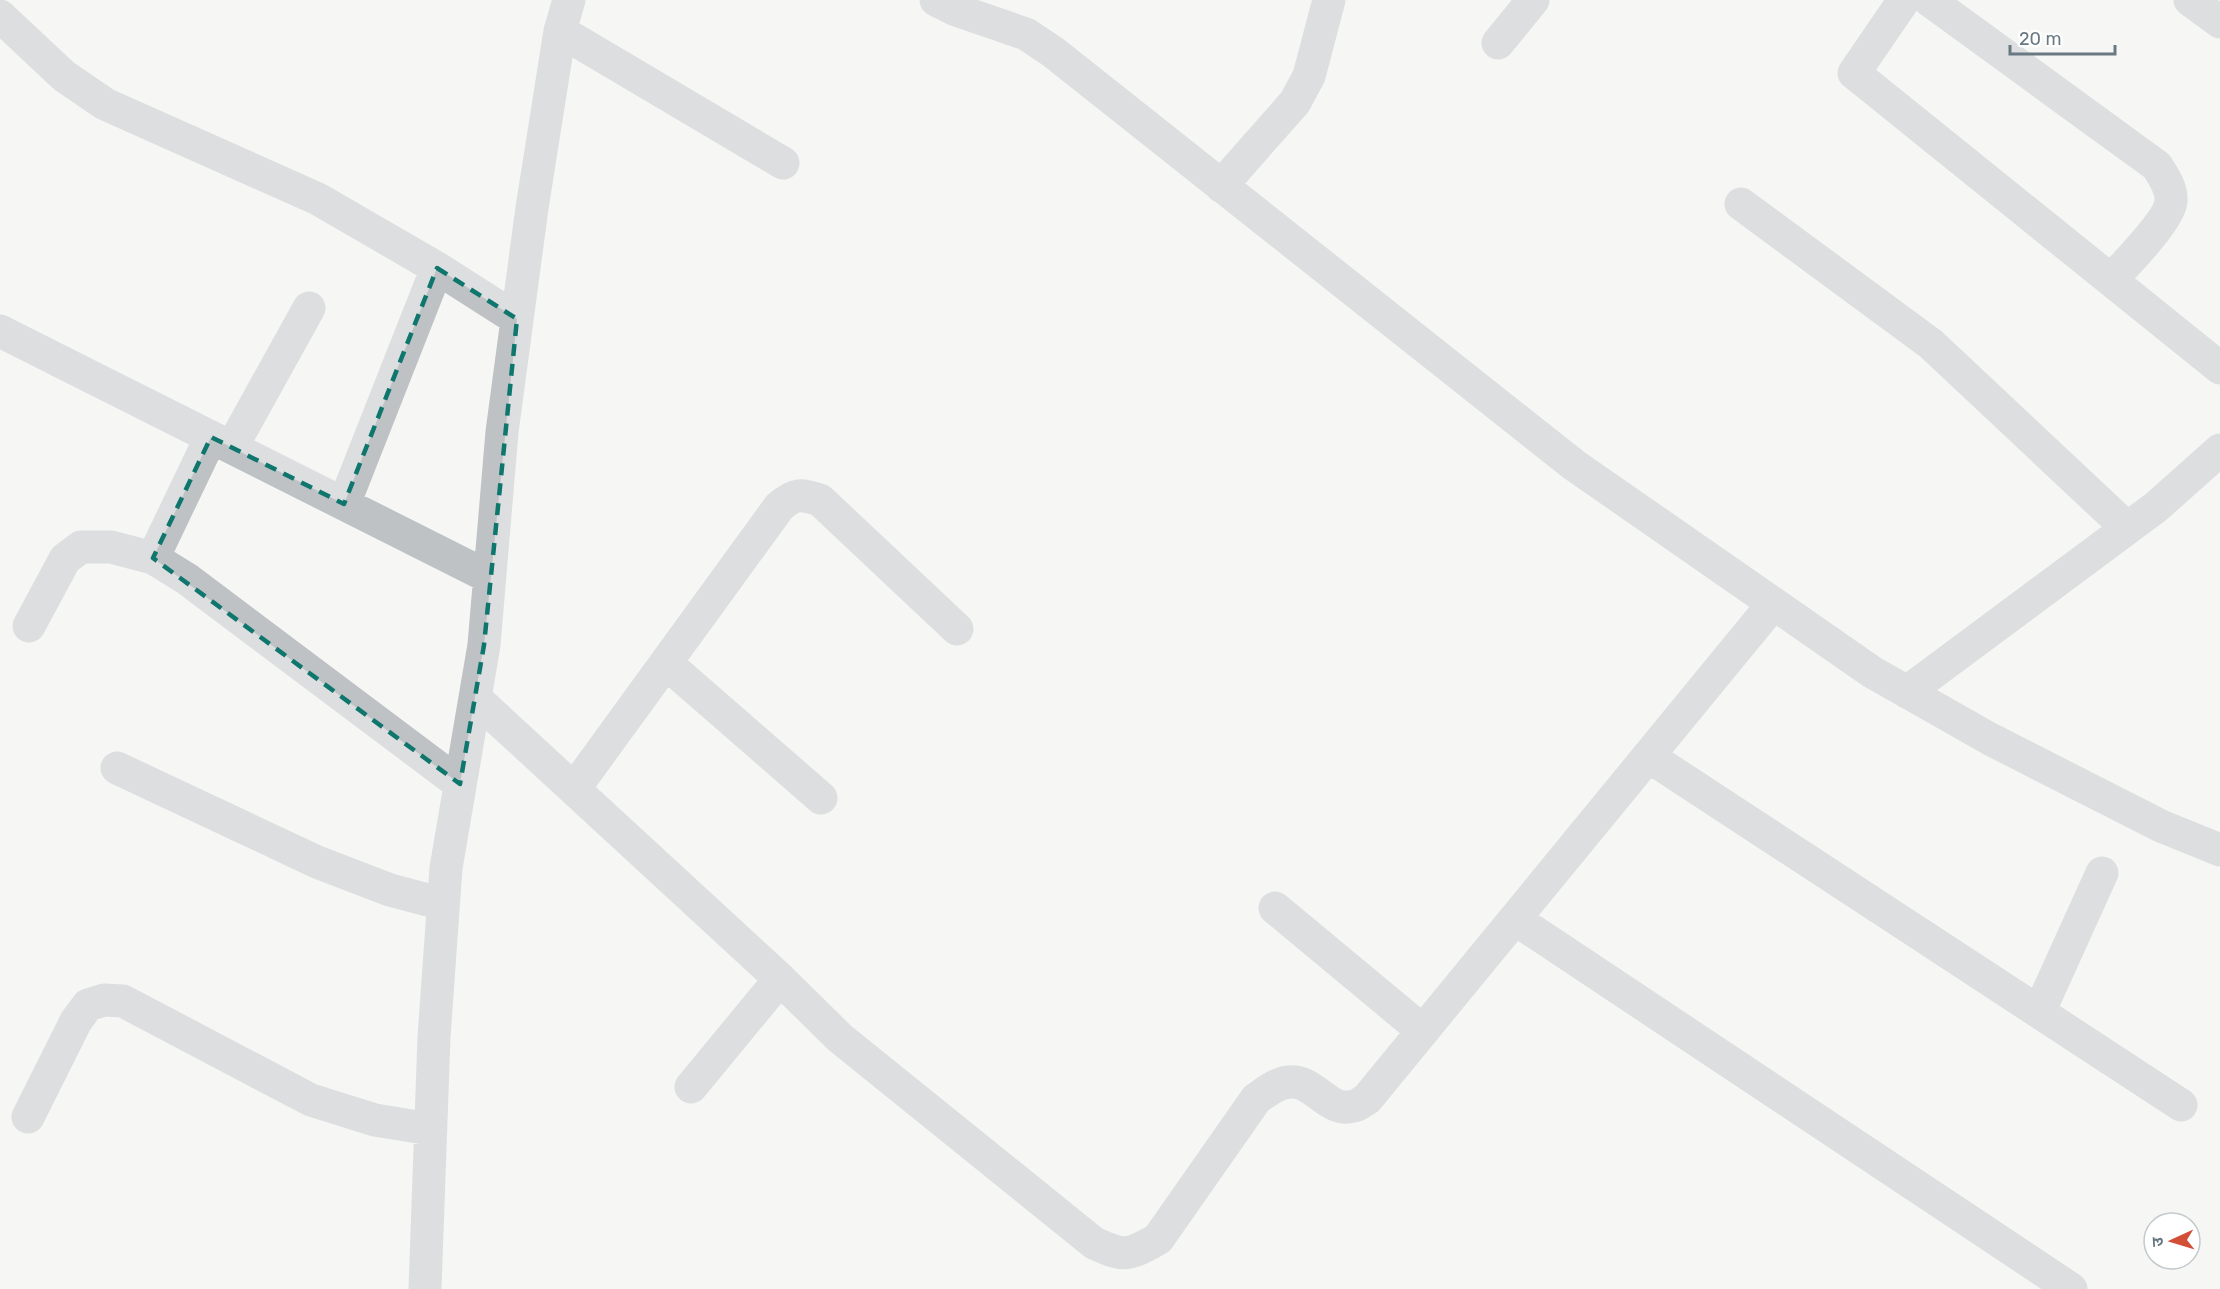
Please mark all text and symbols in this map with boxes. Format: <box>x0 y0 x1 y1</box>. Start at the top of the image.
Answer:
scale bar <box>2010 18 2115 56</box>
text: 20 m <box>2019 28 2061 50</box>
north arrow <box>2142 1211 2202 1271</box>
text: उ <box>2148 1236 2167 1247</box>

